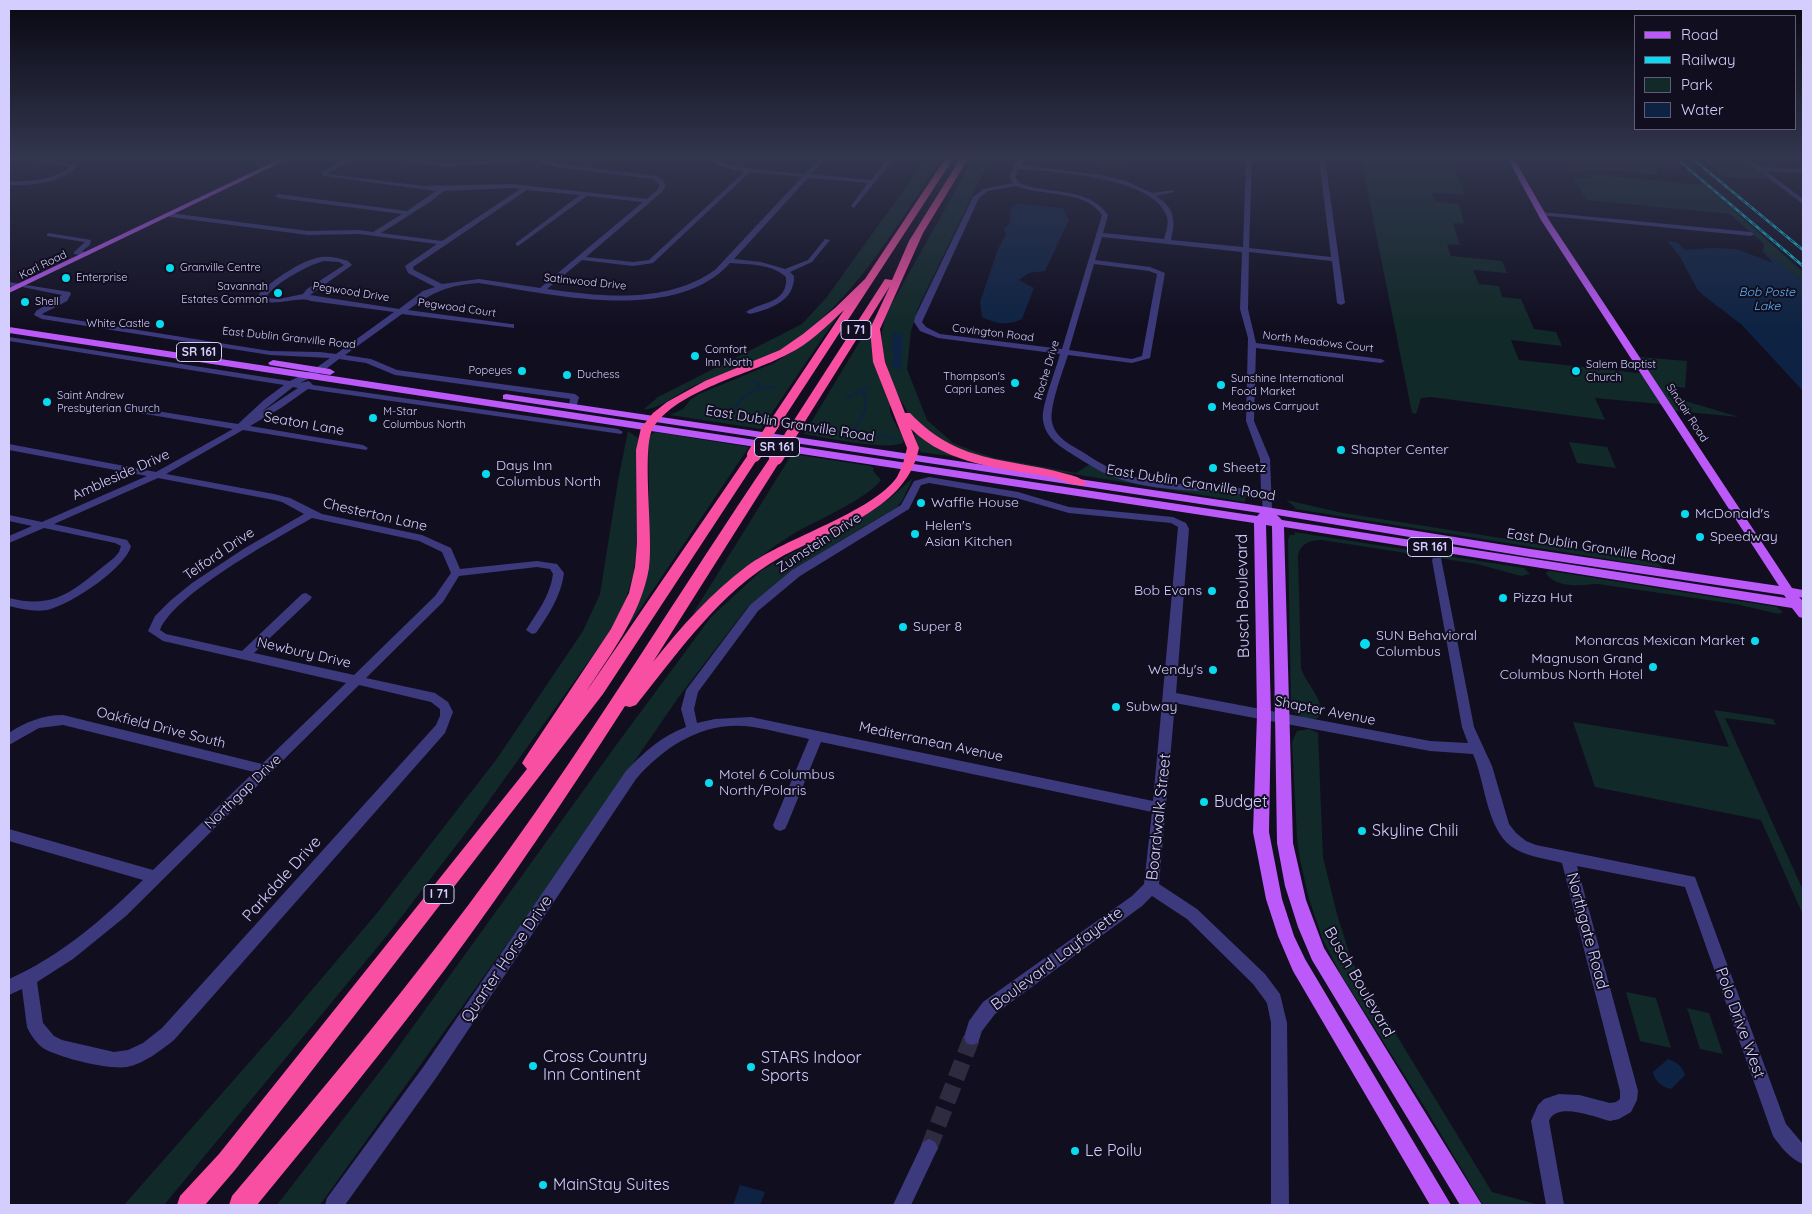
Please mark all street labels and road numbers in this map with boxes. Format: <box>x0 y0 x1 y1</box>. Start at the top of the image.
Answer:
street label: Karl Road <box>17 248 69 282</box>
street label: Satinwood Drive <box>543 271 627 293</box>
street label: Pegwood Drive <box>312 279 390 305</box>
street label: Pegwood Court <box>417 296 497 320</box>
road number: I 71 <box>841 320 871 340</box>
street label: Covington Road <box>951 321 1035 345</box>
street label: East Dublin Granville Road <box>222 324 356 352</box>
street label: North Meadows Court <box>1262 329 1374 355</box>
street label: Roche Drive <box>1032 339 1062 401</box>
road number: SR 161 <box>176 342 222 362</box>
street label: Sinclair Road <box>1663 381 1711 445</box>
street label: East Dublin Granville Road <box>704 402 876 446</box>
street label: Seaton Lane <box>263 409 345 439</box>
road number: SR 161 <box>754 438 800 457</box>
street label: Ambleside Drive <box>70 446 172 504</box>
street label: East Dublin Granville Road <box>1105 461 1277 505</box>
street label: Chesterton Lane <box>321 495 429 535</box>
street label: Zumstein Drive <box>774 509 864 577</box>
street label: Telford Drive <box>180 524 258 584</box>
street label: East Dublin Granville Road <box>1505 525 1677 569</box>
street label: Busch Boulevard <box>1232 534 1254 658</box>
road number: SR 161 <box>1408 538 1452 556</box>
street label: Newbury Drive <box>255 634 353 672</box>
street label: Shapter Avenue <box>1273 693 1377 729</box>
street label: Oakfield Drive South <box>95 704 227 752</box>
street label: Mediterranean Avenue <box>857 719 1005 765</box>
street label: Northgap Drive <box>201 751 285 833</box>
street label: Boardwalk Street <box>1143 753 1175 881</box>
street label: Parkdale Drive <box>239 832 325 926</box>
street label: Northgate Road <box>1562 871 1612 991</box>
road number: I 71 <box>424 884 454 904</box>
street label: Quarter Horse Drive <box>457 892 557 1026</box>
street label: Boulevard Layfayette <box>987 903 1127 1015</box>
street label: Busch Boulevard <box>1320 923 1398 1041</box>
street label: Polo Drive West <box>1711 965 1769 1081</box>

